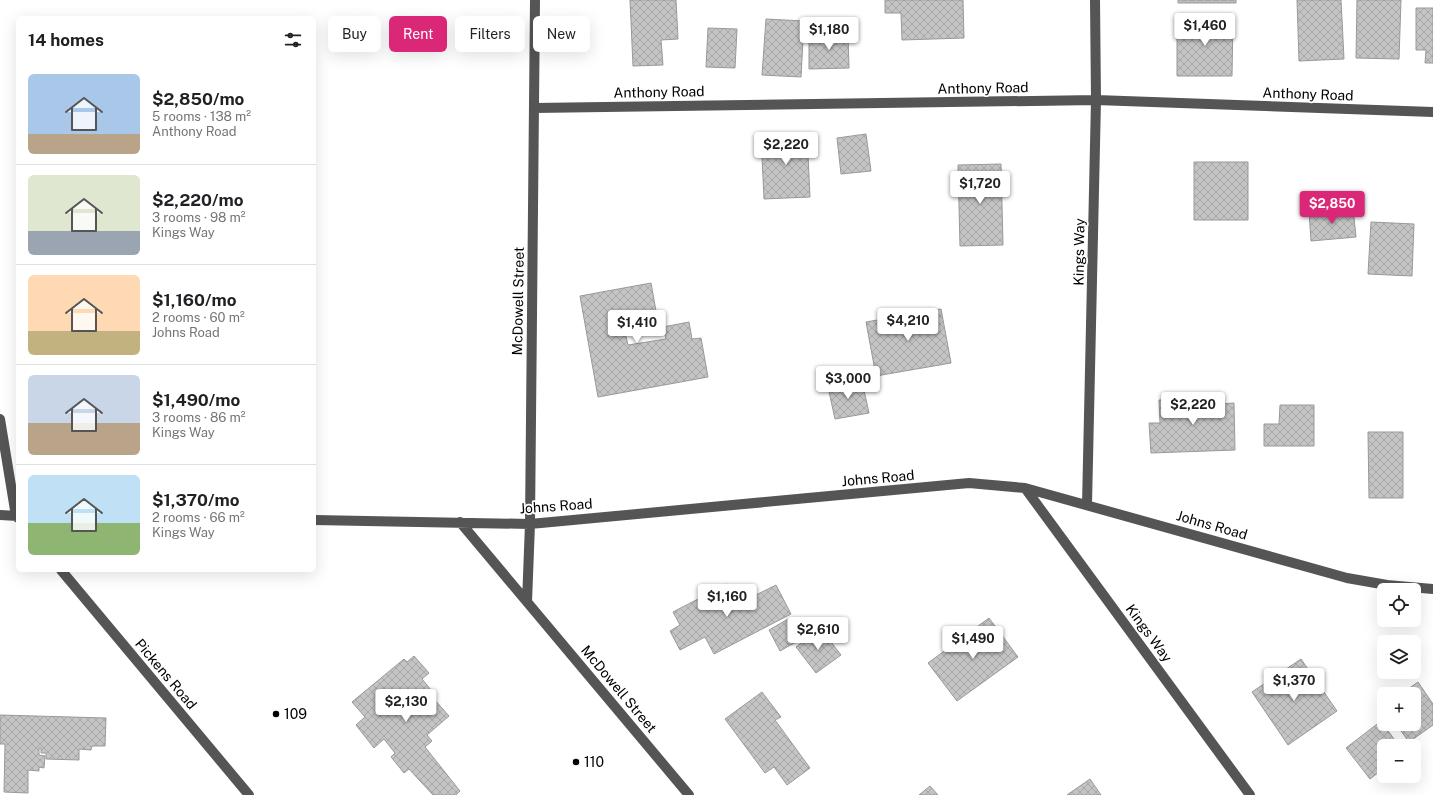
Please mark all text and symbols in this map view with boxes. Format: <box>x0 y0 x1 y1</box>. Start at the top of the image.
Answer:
pin: $1,460 <box>1172 13 1238 47</box>
chip: Buy <box>328 16 381 52</box>
chip: Rent <box>389 16 447 52</box>
chip: Filters <box>455 16 525 52</box>
chip: New <box>533 16 590 52</box>
pin: $1,180 <box>796 17 862 51</box>
text: $1,460 <box>1183 18 1227 33</box>
text: $1,180 <box>809 22 849 37</box>
icon: filters <box>282 29 304 51</box>
text: 14 homes <box>28 30 104 50</box>
street label: Anthony Road <box>937 79 1029 97</box>
street label: Anthony Road <box>613 83 705 101</box>
street label: Anthony Road <box>1262 84 1354 104</box>
text: $2,850/mo <box>152 89 244 109</box>
icon: home <box>60 90 108 138</box>
text: 5 rooms · 138 m² <box>152 109 251 124</box>
text: Anthony Road <box>152 124 237 139</box>
pin: $2,220 <box>753 132 819 166</box>
text: $2,220 <box>763 137 809 152</box>
pin: $1,720 <box>947 171 1013 205</box>
text: $1,720 <box>959 176 1001 191</box>
text: $2,220/mo <box>152 190 243 210</box>
icon: home <box>60 191 108 239</box>
pin: $2,850 <box>1299 191 1365 225</box>
text: $2,850 <box>1309 196 1355 211</box>
text: 3 rooms · 98 m² <box>152 210 246 225</box>
street label: Kings Way <box>1070 218 1088 286</box>
text: Kings Way <box>152 225 215 240</box>
street label: McDowell Street <box>509 247 527 355</box>
text: $1,160/mo <box>152 290 236 310</box>
icon: home <box>60 291 108 339</box>
pin: $4,210 <box>875 308 941 342</box>
text: 2 rooms · 60 m² <box>152 310 245 325</box>
pin: $1,410 <box>604 310 670 344</box>
text: $4,210 <box>886 313 930 328</box>
text: $1,410 <box>617 315 657 330</box>
text: Johns Road <box>152 325 220 340</box>
pin: $3,000 <box>815 366 881 400</box>
text: $3,000 <box>825 371 871 386</box>
text: $1,490/mo <box>152 390 240 410</box>
icon: home <box>60 391 108 439</box>
pin: $2,220 <box>1160 392 1226 426</box>
text: $2,220 <box>1170 397 1216 412</box>
text: 3 rooms · 86 m² <box>152 410 246 425</box>
text: Kings Way <box>152 425 215 440</box>
street label: Johns Road <box>841 467 915 489</box>
text: $1,370/mo <box>152 490 240 510</box>
icon: home <box>60 491 108 539</box>
street label: Johns Road <box>519 495 593 517</box>
street label: Johns Road <box>1175 507 1249 543</box>
text: 2 rooms · 66 m² <box>152 510 245 525</box>
text: Kings Way <box>152 525 215 540</box>
map controls <box>1377 583 1421 783</box>
button: locate <box>1377 583 1421 627</box>
pin: $1,160 <box>694 584 760 618</box>
text: $1,160 <box>707 589 747 604</box>
street label: Kings Way <box>1123 601 1176 665</box>
pin: $2,610 <box>785 617 851 651</box>
text: $2,610 <box>796 622 840 637</box>
pin: $1,490 <box>940 626 1006 660</box>
text: $1,490 <box>951 631 995 646</box>
button: layers <box>1377 635 1421 679</box>
street label: Pickens Road <box>132 636 200 712</box>
street label: McDowell Street <box>578 642 660 736</box>
pin: $1,370 <box>1261 668 1327 702</box>
text: $1,370 <box>1273 673 1315 688</box>
button: + <box>1377 687 1421 731</box>
pin: $2,130 <box>373 689 439 723</box>
text: $2,130 <box>384 694 428 709</box>
place label: 109 <box>284 706 307 722</box>
marker: 109 <box>271 709 281 719</box>
button: − <box>1377 739 1421 783</box>
place label: 110 <box>584 754 604 770</box>
marker: 110 <box>571 757 581 767</box>

